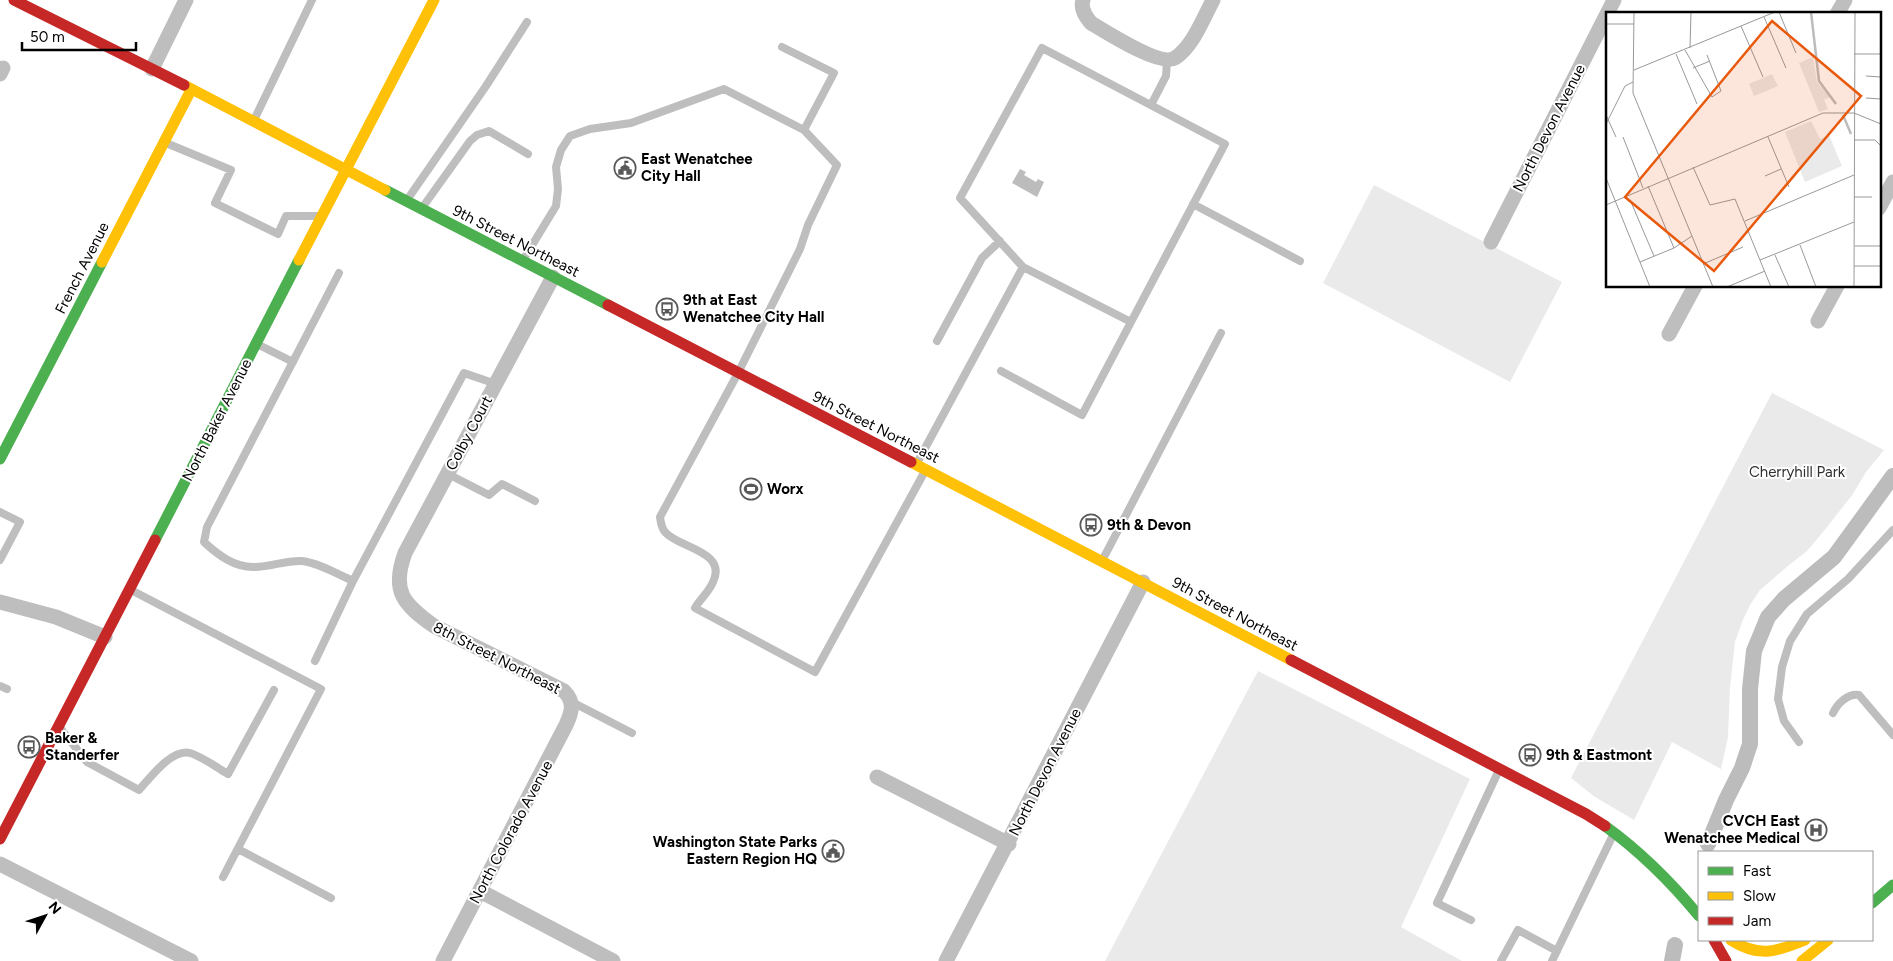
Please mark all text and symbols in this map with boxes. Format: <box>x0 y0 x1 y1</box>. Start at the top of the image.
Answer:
inset map <box>1606 12 1880 288</box>
scale bar <box>22 20 136 52</box>
text: 50 m <box>30 28 65 46</box>
street label: North Devon Avenue <box>1509 61 1589 195</box>
place label: East Wenatchee City Hall <box>641 150 753 185</box>
public building icon: East Wenatchee City Hall <box>613 156 637 180</box>
street label: 9th Street Northeast <box>450 201 583 281</box>
street label: French Avenue <box>51 219 113 317</box>
place label: 9th at East Wenatchee City Hall <box>683 291 824 326</box>
bus stop icon: 9th at East Wenatchee City Hall <box>655 297 679 321</box>
street label: North Baker Avenue <box>178 356 256 484</box>
street label: 9th Street Northeast <box>810 387 943 467</box>
street label: Colby Court <box>442 392 496 473</box>
park label: Cherryhill Park <box>1749 463 1846 481</box>
sports icon: Worx <box>739 477 763 501</box>
place label: Worx <box>767 480 804 498</box>
bus stop icon: 9th & Devon <box>1079 513 1103 537</box>
place label: 9th & Devon <box>1107 516 1191 534</box>
street label: 9th Street Northeast <box>1169 573 1301 655</box>
street label: 8th Street Northeast <box>430 618 564 698</box>
street label: North Devon Avenue <box>1005 705 1085 839</box>
place label: Baker & Standerfer <box>45 729 119 764</box>
bus stop icon: Baker & Standerfer <box>17 735 41 759</box>
bus stop icon: 9th & Eastmont <box>1518 743 1542 767</box>
place label: 9th & Eastmont <box>1546 746 1652 764</box>
street label: North Colorado Avenue <box>466 757 556 907</box>
place label: CVCH East Wenatchee Medical <box>1664 812 1800 847</box>
hospital icon: CVCH East Wenatchee Medical <box>1804 818 1828 842</box>
place label: Washington State Parks Eastern Region HQ <box>653 833 817 868</box>
public building icon: Washington State Parks Eastern Region HQ <box>821 839 845 863</box>
legend <box>1698 851 1873 941</box>
text: Fast <box>1743 862 1772 880</box>
text: Slow <box>1743 887 1776 905</box>
north arrow <box>20 891 70 941</box>
text: N <box>45 898 65 918</box>
text: Jam <box>1743 912 1771 930</box>

